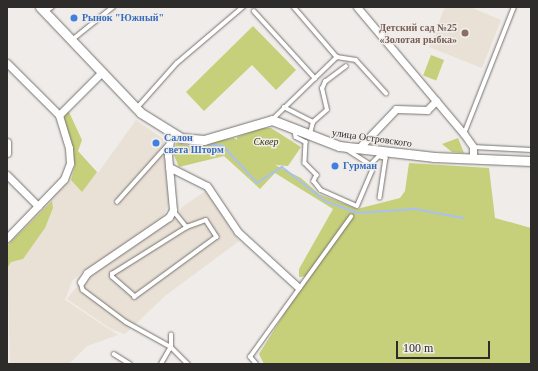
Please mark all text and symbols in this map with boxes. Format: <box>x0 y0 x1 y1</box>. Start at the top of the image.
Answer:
place label: Рынок "Южный" <box>82 12 164 24</box>
marker: Рынок "Южный" <box>69 13 79 23</box>
place label: Детский сад №25 «Золотая рыбка» <box>379 21 457 44</box>
marker: Детский сад №25 «Золотая рыбка» <box>460 28 470 38</box>
street label: улица Островского <box>331 126 413 150</box>
place label: Салон света Шторм <box>164 131 224 154</box>
park label: Сквер <box>253 136 279 148</box>
marker: Салон света Шторм <box>151 138 161 148</box>
place label: Гурман <box>343 160 377 172</box>
marker: Гурман <box>330 161 340 171</box>
scale bar <box>398 333 492 359</box>
text: 100 m <box>403 341 433 355</box>

